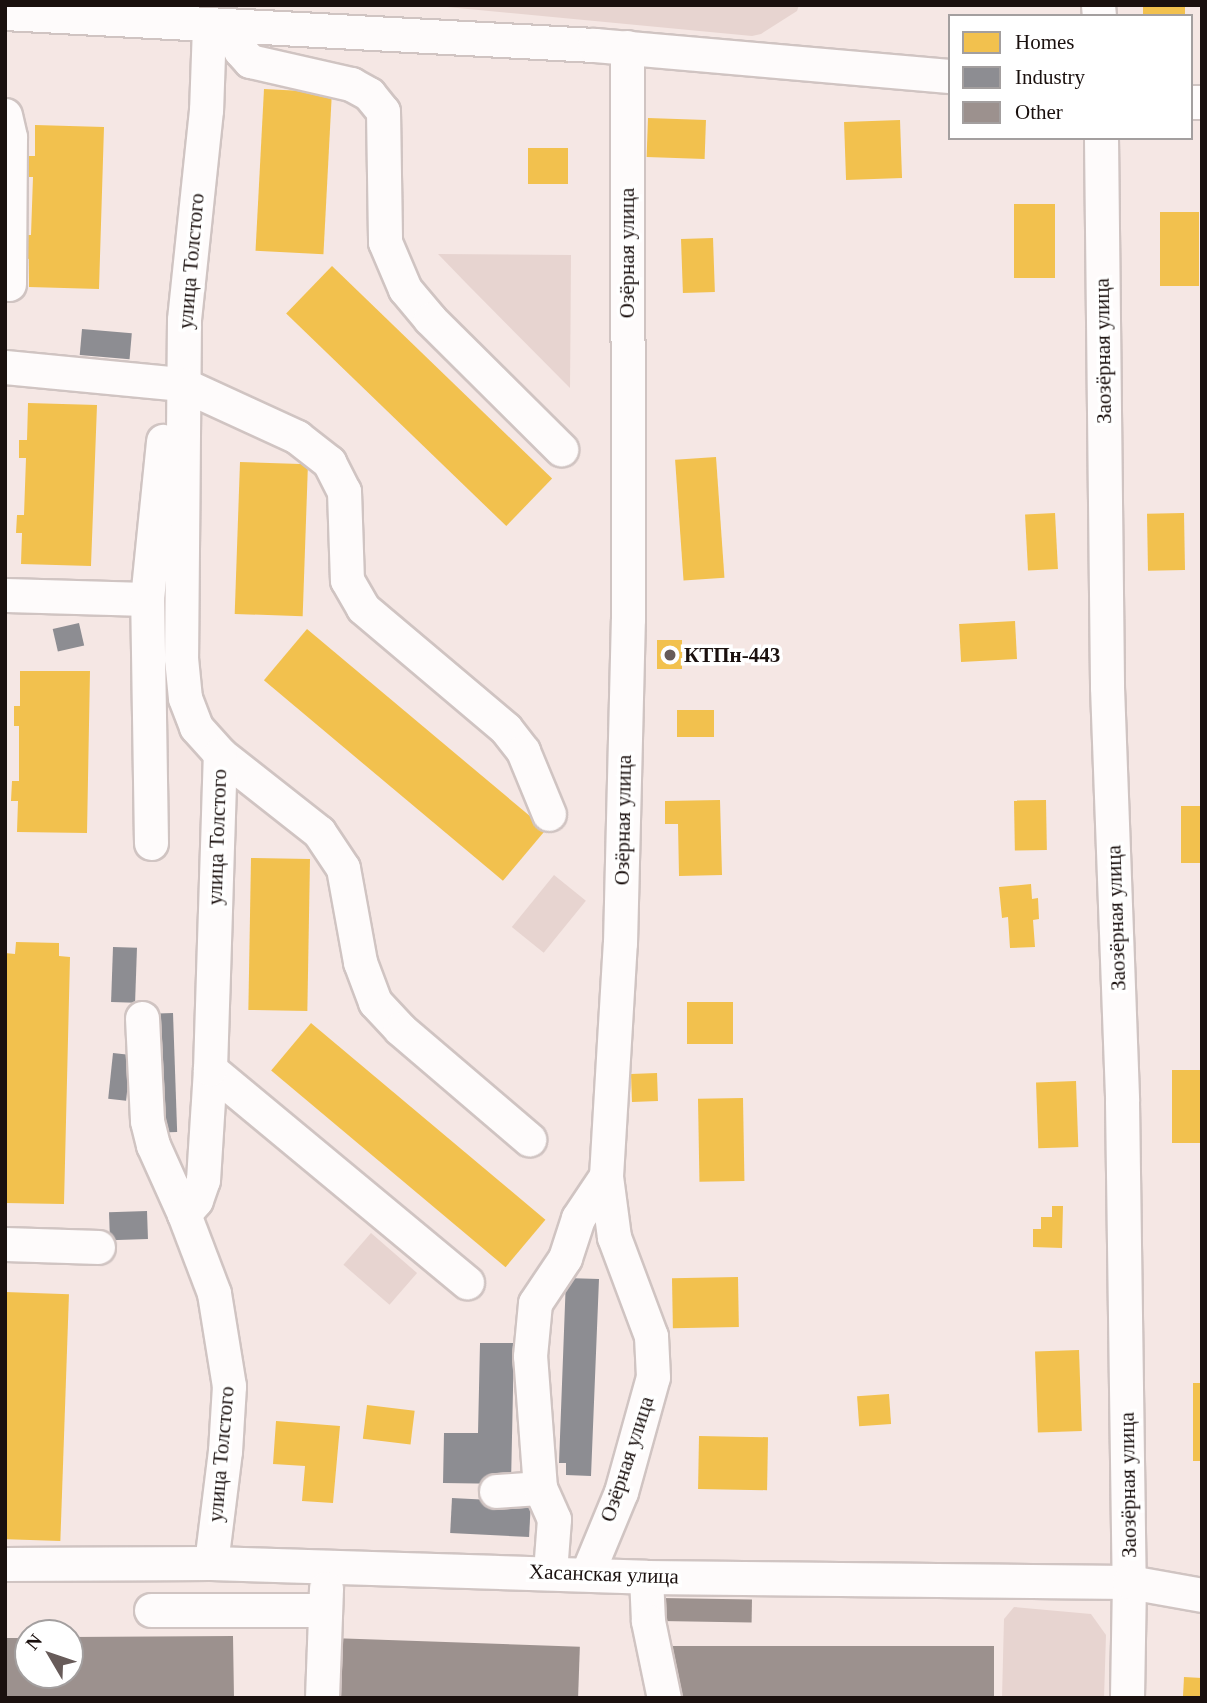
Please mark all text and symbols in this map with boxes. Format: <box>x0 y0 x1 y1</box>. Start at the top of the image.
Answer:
legend <box>948 14 1193 140</box>
text: Homes <box>1015 30 1075 54</box>
text: Industry <box>1015 65 1085 89</box>
text: Other <box>1015 100 1063 124</box>
street label: Озёрная улица <box>614 188 640 318</box>
street label: улица Толстого <box>173 192 209 330</box>
street label: Заозёрная улица <box>1089 278 1117 424</box>
place label: КТПн-443 <box>684 642 780 668</box>
marker: КТПн-443 <box>662 647 678 663</box>
street label: Озёрная улица <box>609 754 637 886</box>
street label: улица Толстого <box>202 768 232 906</box>
street label: Заозёрная улица <box>1101 845 1131 991</box>
street label: улица Толстого <box>203 1385 239 1523</box>
street label: Озёрная улица <box>595 1393 659 1525</box>
street label: Заозёрная улица <box>1114 1412 1142 1558</box>
street label: Хасанская улица <box>529 1559 679 1589</box>
north arrow <box>14 1619 84 1689</box>
text: N <box>21 1630 46 1654</box>

